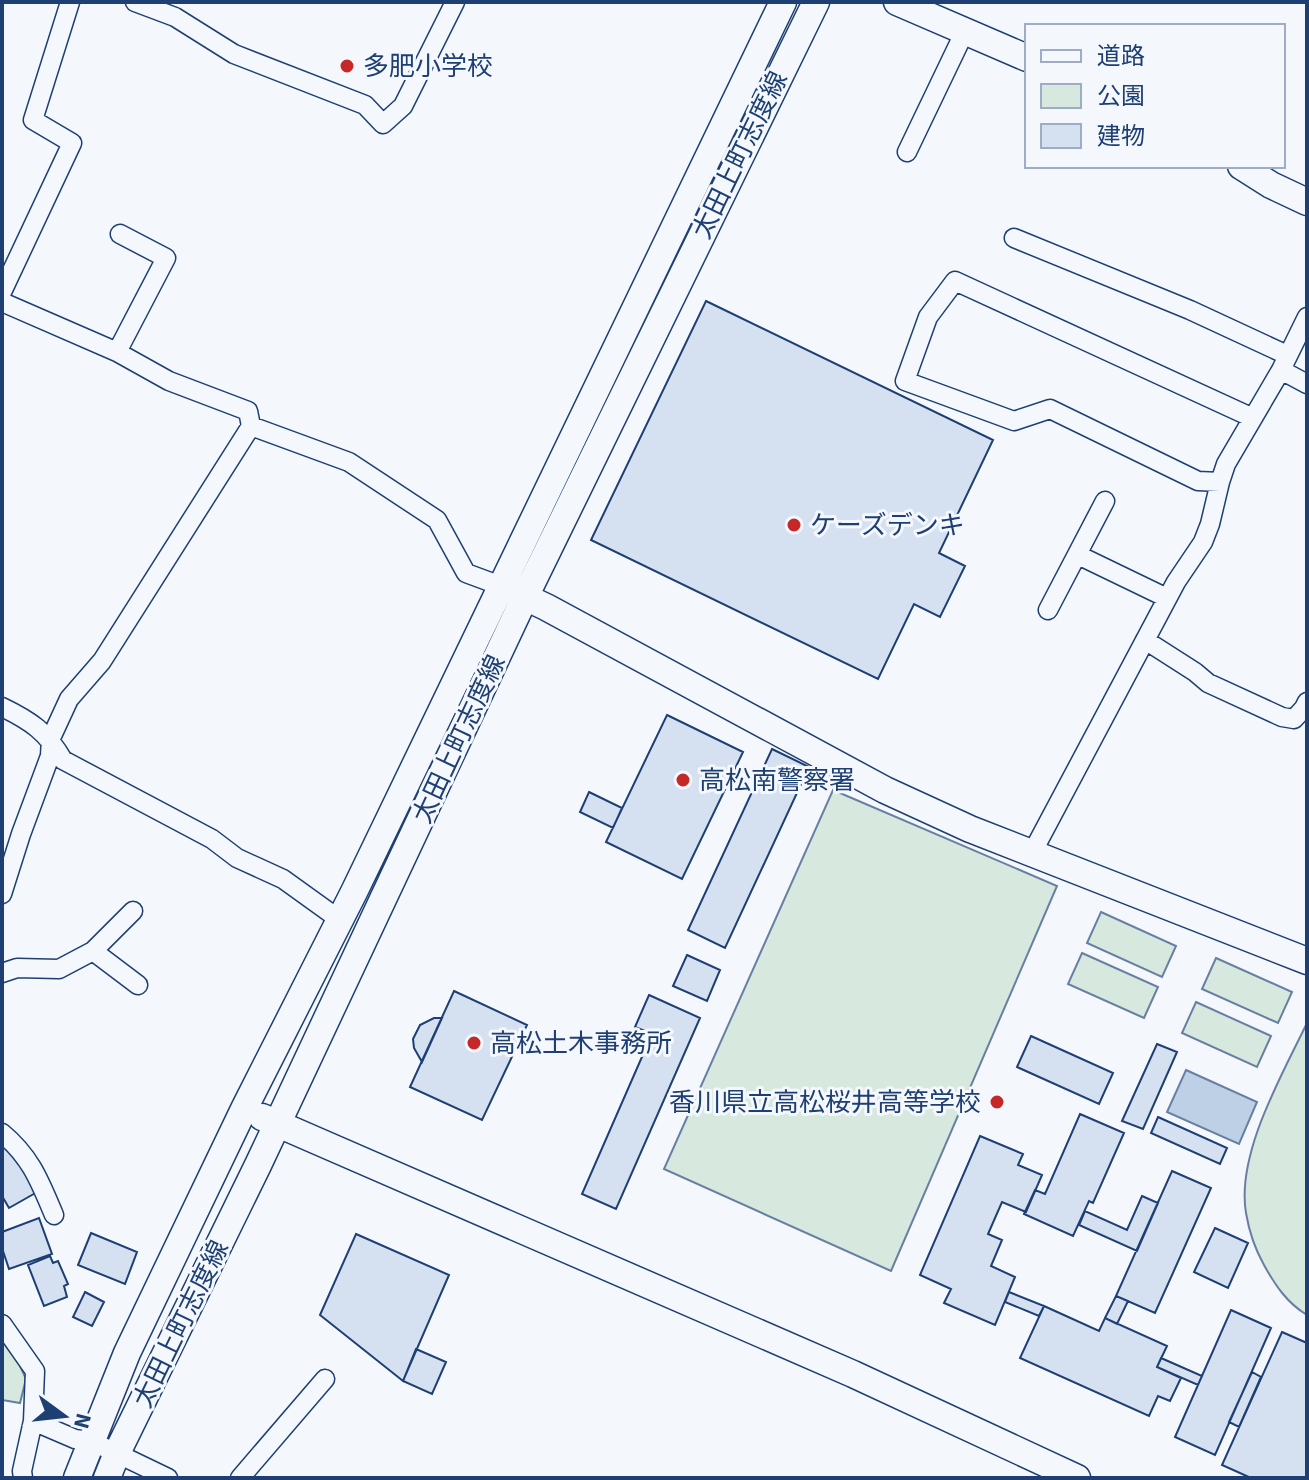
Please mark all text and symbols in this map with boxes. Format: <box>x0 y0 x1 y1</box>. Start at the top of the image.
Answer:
legend <box>1025 24 1285 168</box>
text: 道路 <box>1097 39 1145 74</box>
place label: 多肥小学校 <box>363 48 493 85</box>
marker: 多肥小学校 <box>338 57 356 75</box>
street label: 太田上町志度線 <box>683 65 797 245</box>
text: 公園 <box>1097 79 1145 114</box>
text: 建物 <box>1097 119 1145 154</box>
place label: ケーズデンキ <box>810 507 965 544</box>
marker: ケーズデンキ <box>785 516 803 534</box>
street label: 太田上町志度線 <box>404 649 514 829</box>
place label: 高松南警察署 <box>699 762 855 799</box>
marker: 高松南警察署 <box>674 771 692 789</box>
place label: 高松土木事務所 <box>490 1025 672 1062</box>
marker: 高松土木事務所 <box>465 1034 483 1052</box>
place label: 香川県立高松桜井高等学校 <box>669 1084 981 1121</box>
marker: 香川県立高松桜井高等学校 <box>988 1093 1006 1111</box>
street label: 太田上町志度線 <box>124 1234 238 1414</box>
north arrow <box>24 1376 104 1456</box>
text: N <box>65 1410 100 1432</box>

